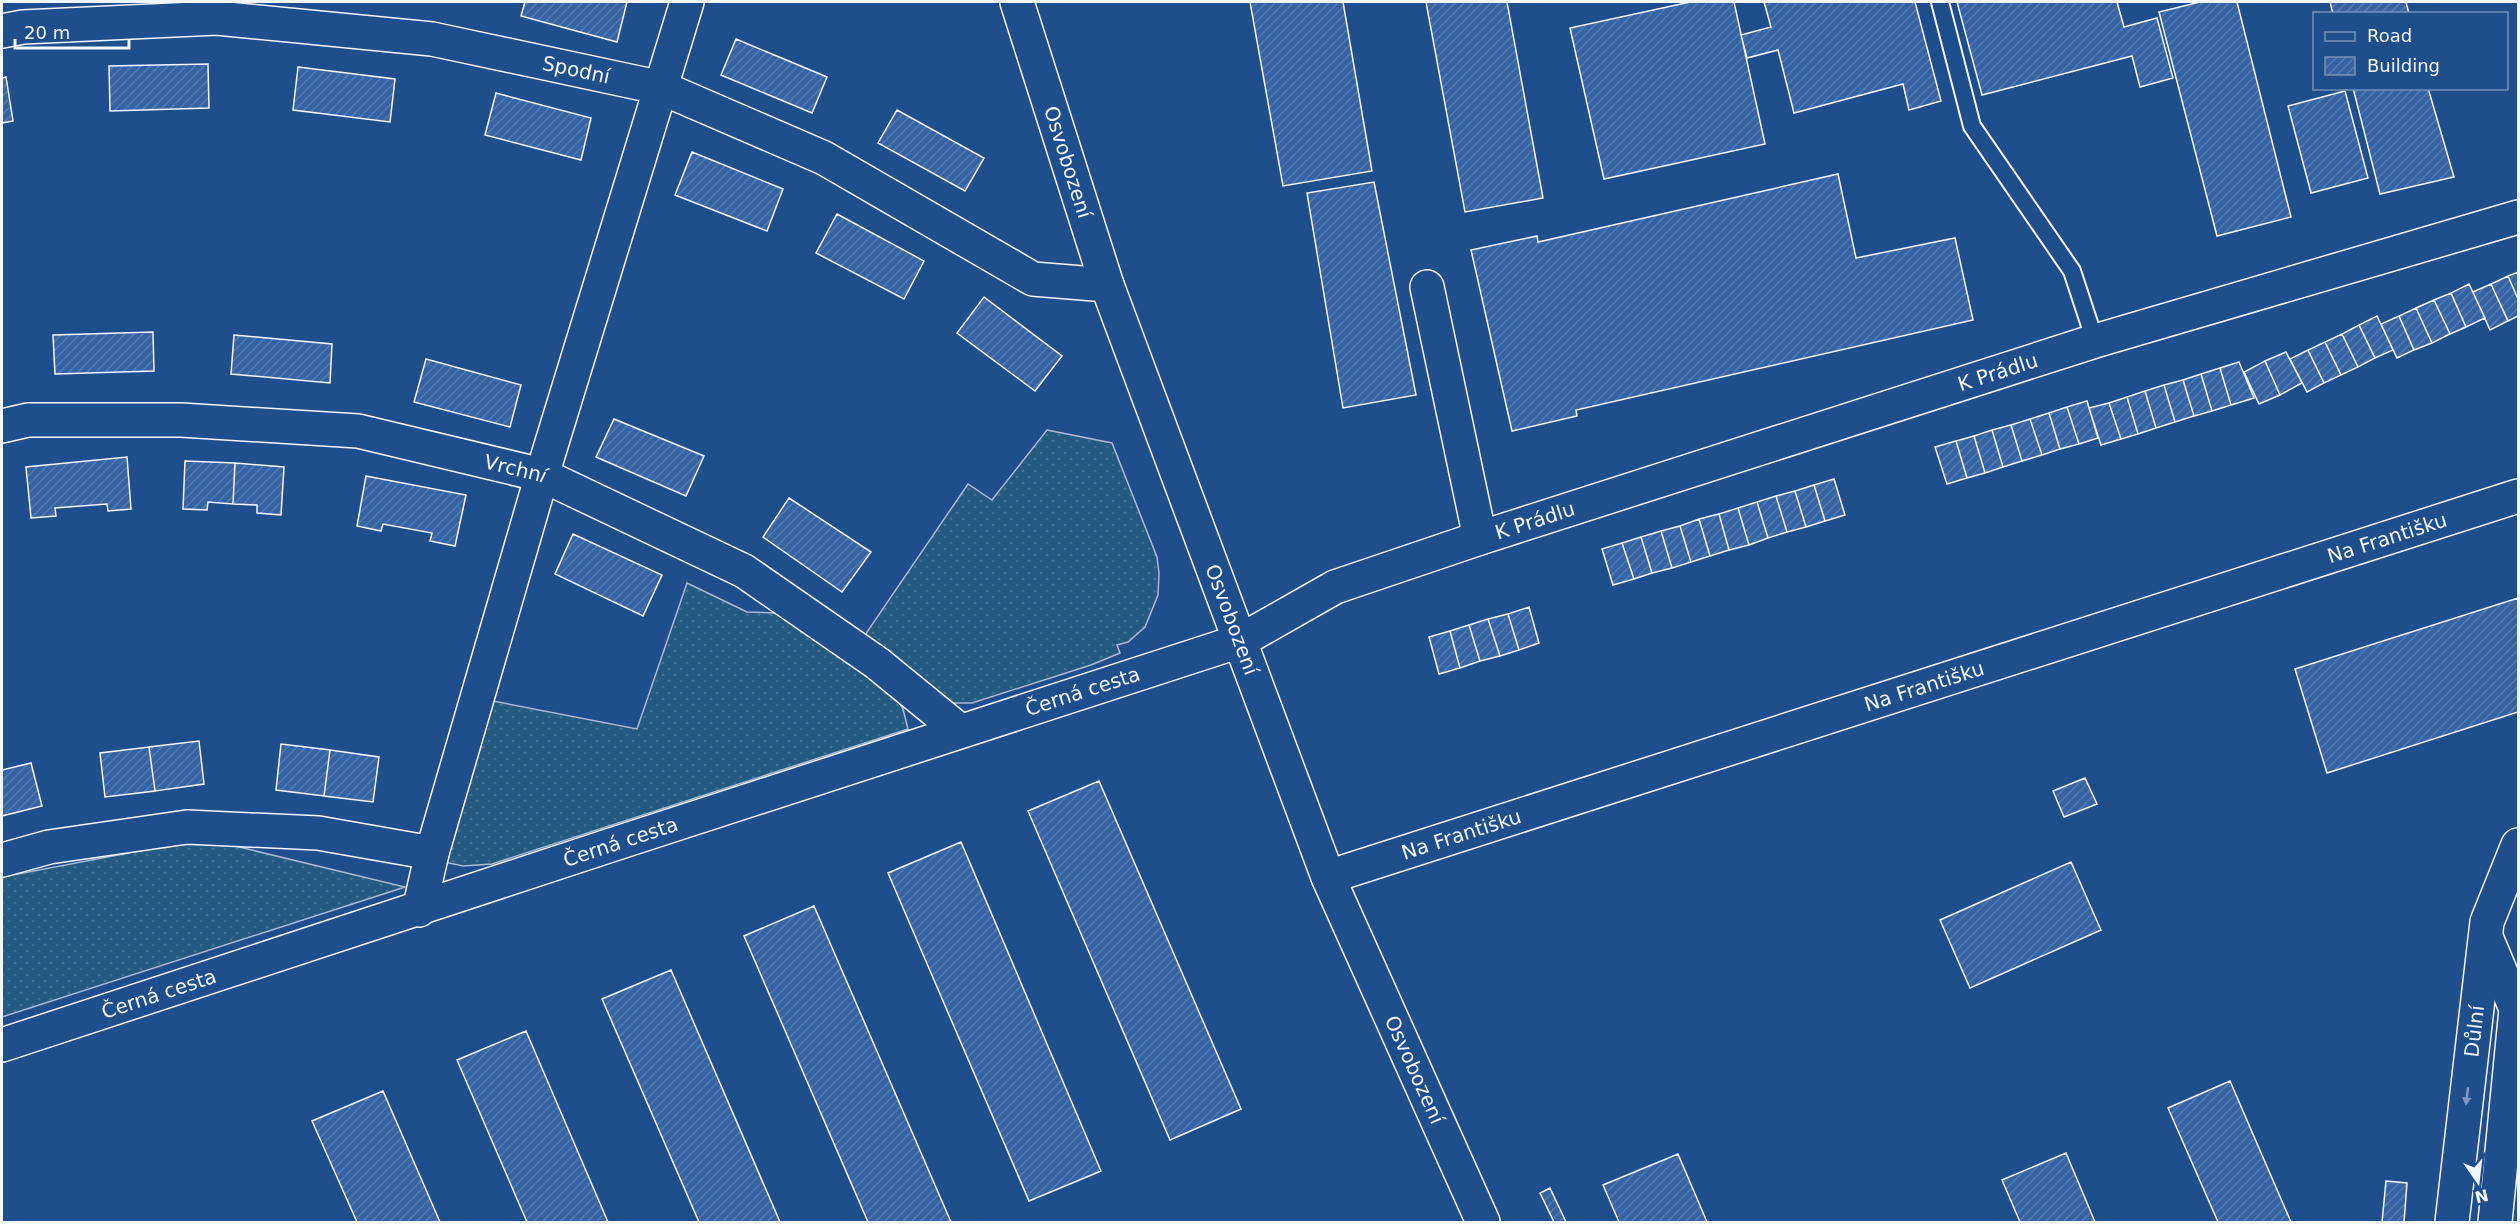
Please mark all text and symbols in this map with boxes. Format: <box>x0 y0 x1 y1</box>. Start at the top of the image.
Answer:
scale bar <box>15 12 129 50</box>
legend <box>2313 12 2508 90</box>
text: 20 m <box>24 22 70 43</box>
text: Road <box>2367 25 2412 46</box>
street label: Spodní <box>540 51 614 89</box>
text: Building <box>2367 55 2440 76</box>
street label: Osvobození <box>1039 103 1097 223</box>
street label: K Prádlu <box>1955 348 2041 396</box>
street label: Vrchní <box>482 450 553 488</box>
street label: K Prádlu <box>1492 496 1578 544</box>
street label: Na Františku <box>2324 508 2450 568</box>
street label: Osvobození <box>1200 561 1264 679</box>
street label: Na Františku <box>1861 656 1987 717</box>
street label: Černá cesta <box>1022 662 1143 721</box>
street label: Na Františku <box>1398 804 1524 865</box>
street label: Černá cesta <box>560 812 681 872</box>
street label: Černá cesta <box>98 964 219 1024</box>
street label: Důlní <box>2459 1003 2489 1058</box>
street label: Osvobození <box>1380 1012 1450 1129</box>
one-way arrow <box>2462 1087 2472 1106</box>
north arrow <box>2448 1152 2508 1212</box>
text: N <box>2473 1185 2490 1207</box>

